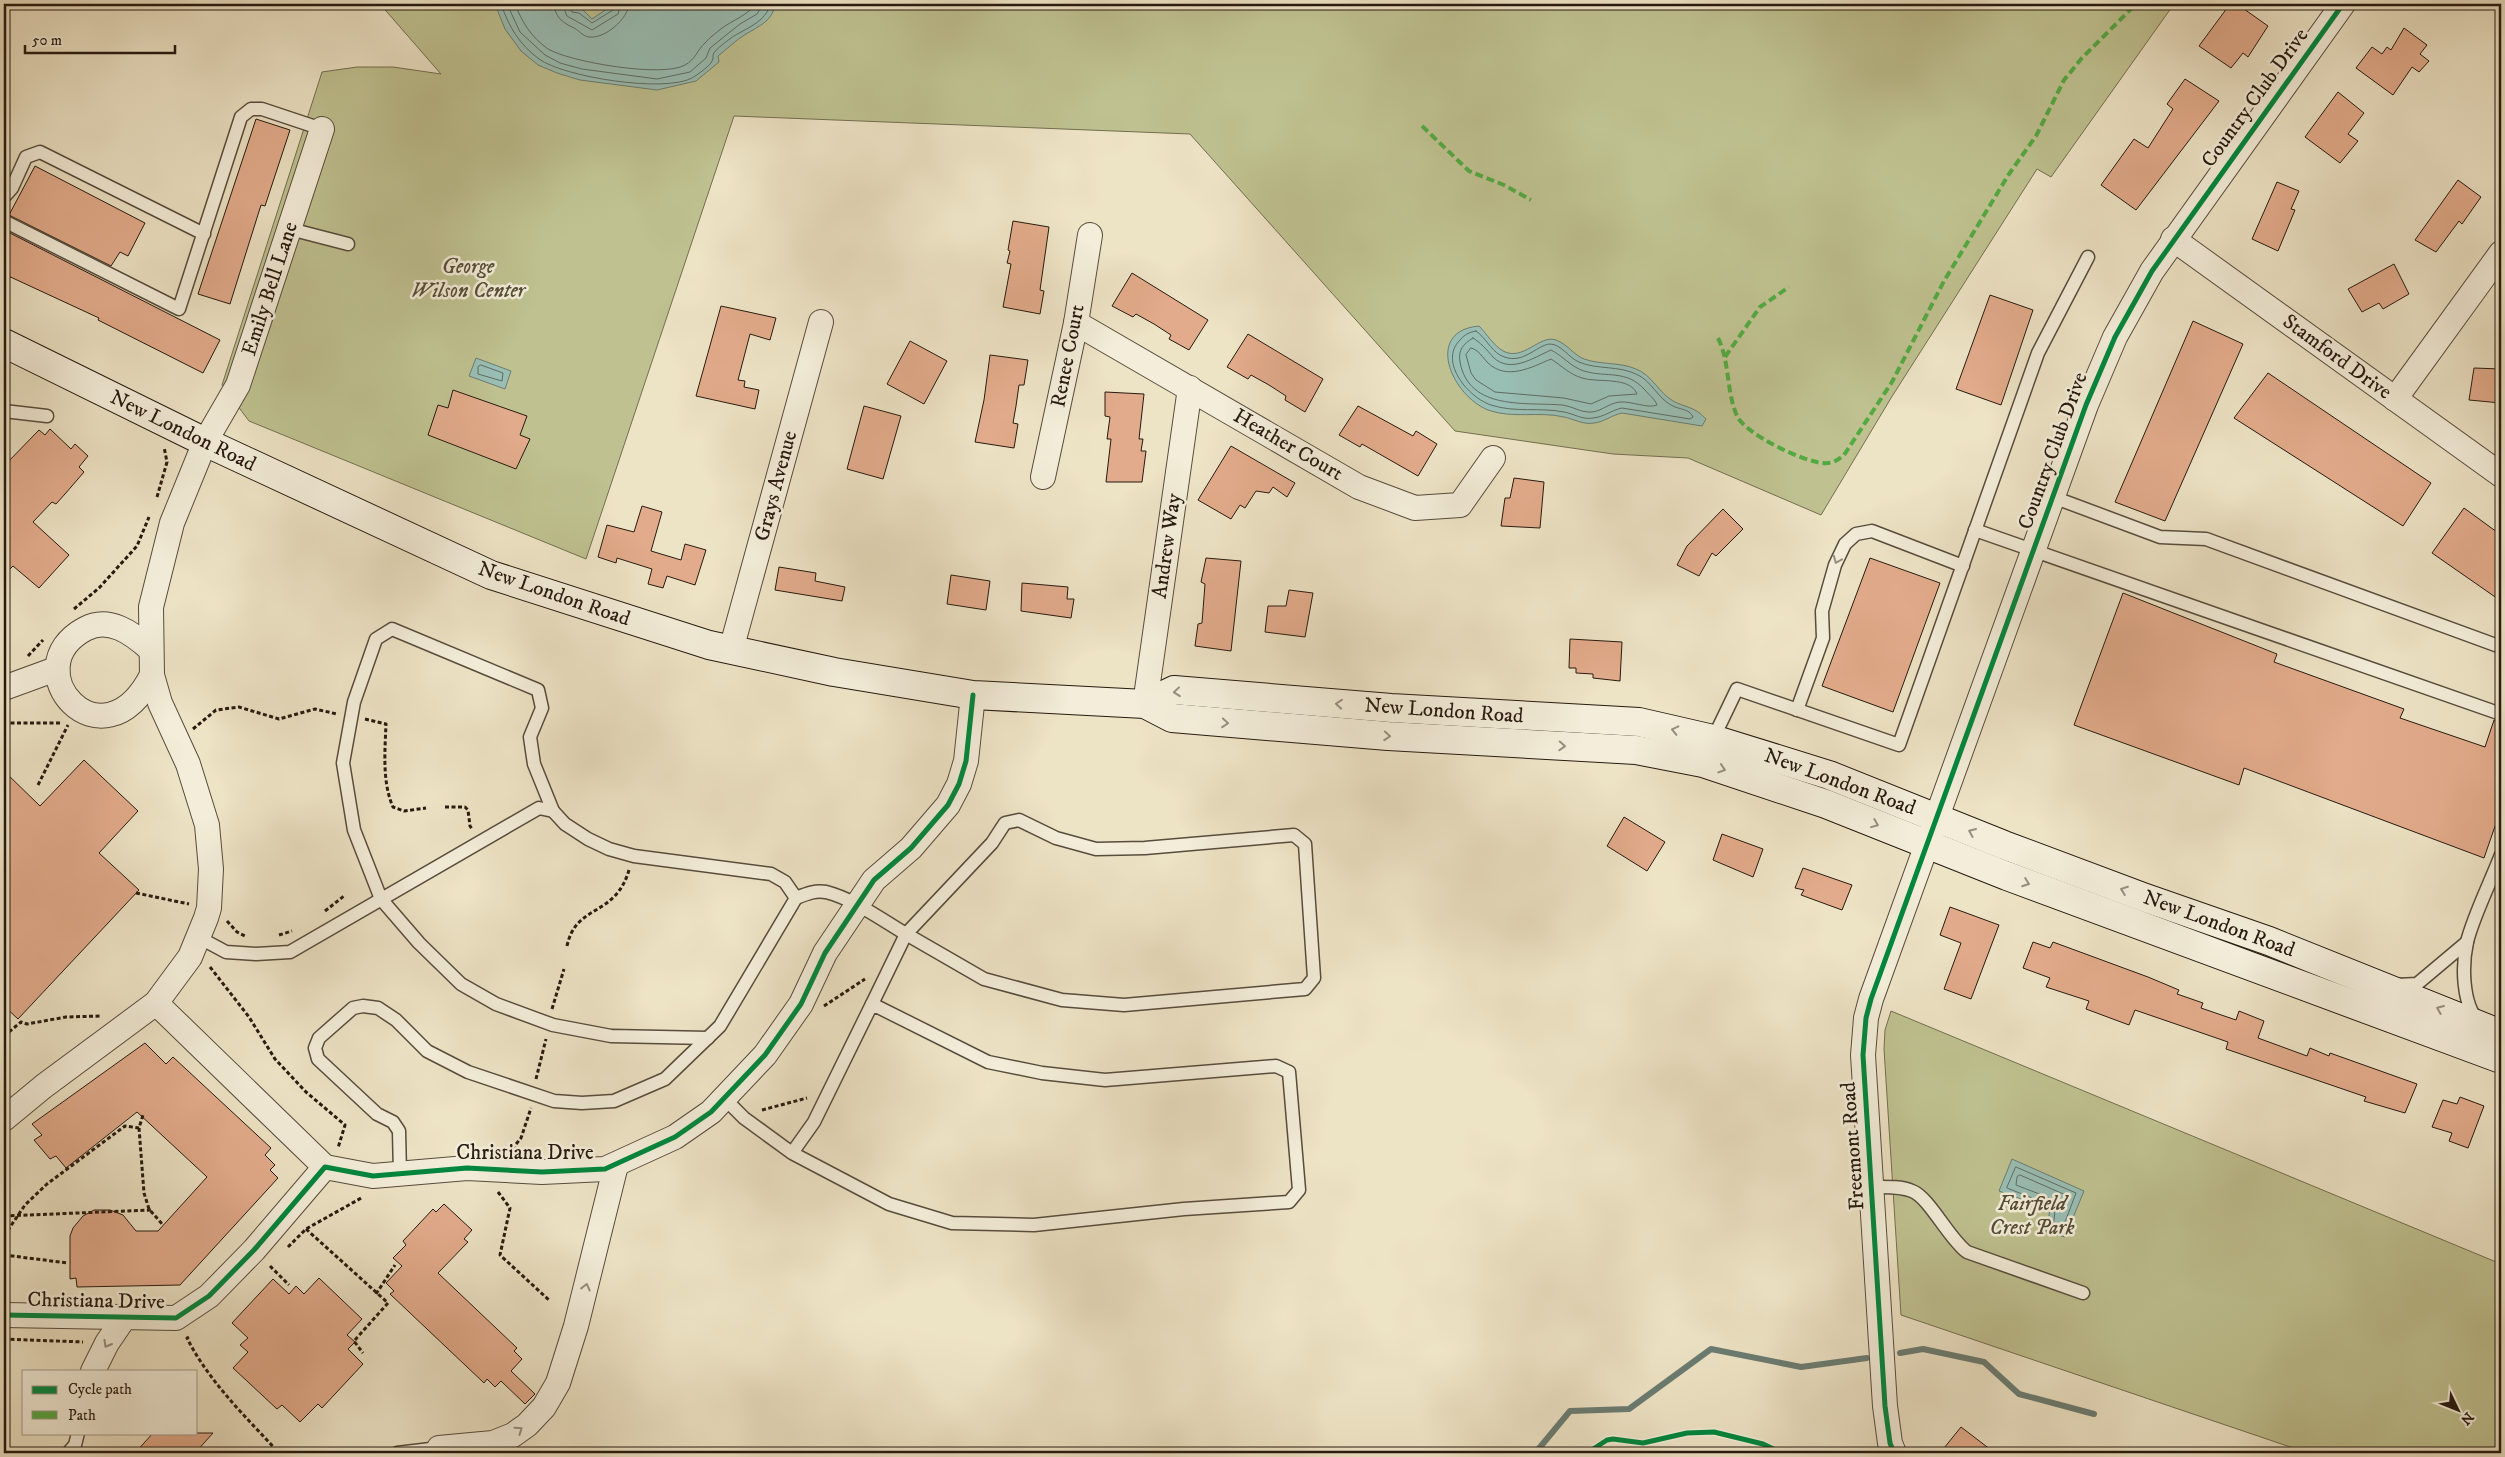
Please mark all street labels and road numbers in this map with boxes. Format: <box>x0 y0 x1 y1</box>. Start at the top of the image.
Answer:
street label: Country Club Drive <box>2196 23 2314 173</box>
street label: Emily Bell Lane <box>236 218 304 359</box>
street label: Renee Court <box>1045 302 1091 410</box>
street label: Stamford Drive <box>2277 309 2397 406</box>
street label: Country Club Drive <box>2012 368 2094 533</box>
street label: New London Road <box>106 384 261 478</box>
street label: Heather Court <box>1228 403 1348 487</box>
street label: Grays Avenue <box>749 428 803 544</box>
street label: Andrew Way <box>1147 491 1187 600</box>
street label: New London Road <box>474 556 634 632</box>
street label: New London Road <box>1364 692 1525 730</box>
street label: New London Road <box>1761 743 1920 822</box>
street label: New London Road <box>2140 885 2299 964</box>
street label: Freemont Road <box>1836 1080 1870 1211</box>
street label: Christiana Drive <box>456 1140 594 1166</box>
street label: Christiana Drive <box>27 1287 165 1315</box>

